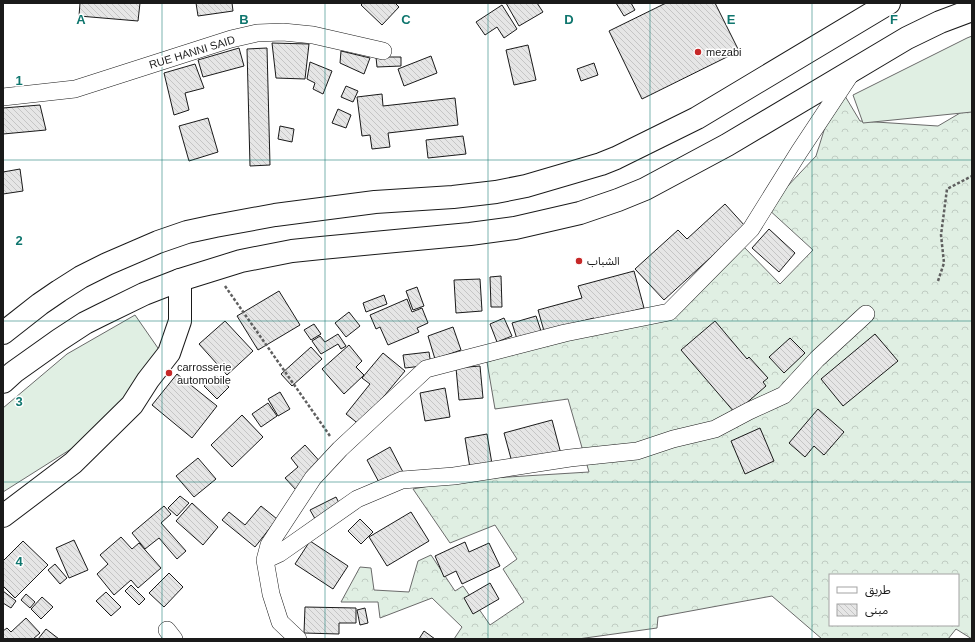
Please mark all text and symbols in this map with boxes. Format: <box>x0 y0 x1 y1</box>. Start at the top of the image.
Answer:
text: A <box>76 12 86 27</box>
text: B <box>239 12 249 27</box>
text: C <box>401 12 411 27</box>
text: D <box>564 12 574 27</box>
text: E <box>727 12 736 27</box>
text: F <box>890 12 898 27</box>
street label: RUE HANNI SAID <box>148 33 236 71</box>
place label: mezabi <box>706 46 741 58</box>
marker: mezabi <box>693 47 703 57</box>
text: 1 <box>15 73 23 88</box>
text: 2 <box>15 233 23 248</box>
place label: الشباب <box>587 255 620 268</box>
marker: الشباب <box>574 256 584 266</box>
place label: carrosserie automobile <box>177 361 231 386</box>
marker: carrosserie automobile <box>164 368 174 378</box>
text: 3 <box>15 394 23 409</box>
text: 4 <box>15 554 23 569</box>
legend <box>829 574 959 626</box>
text: طريق <box>865 583 891 598</box>
text: مبنى <box>865 603 888 617</box>

